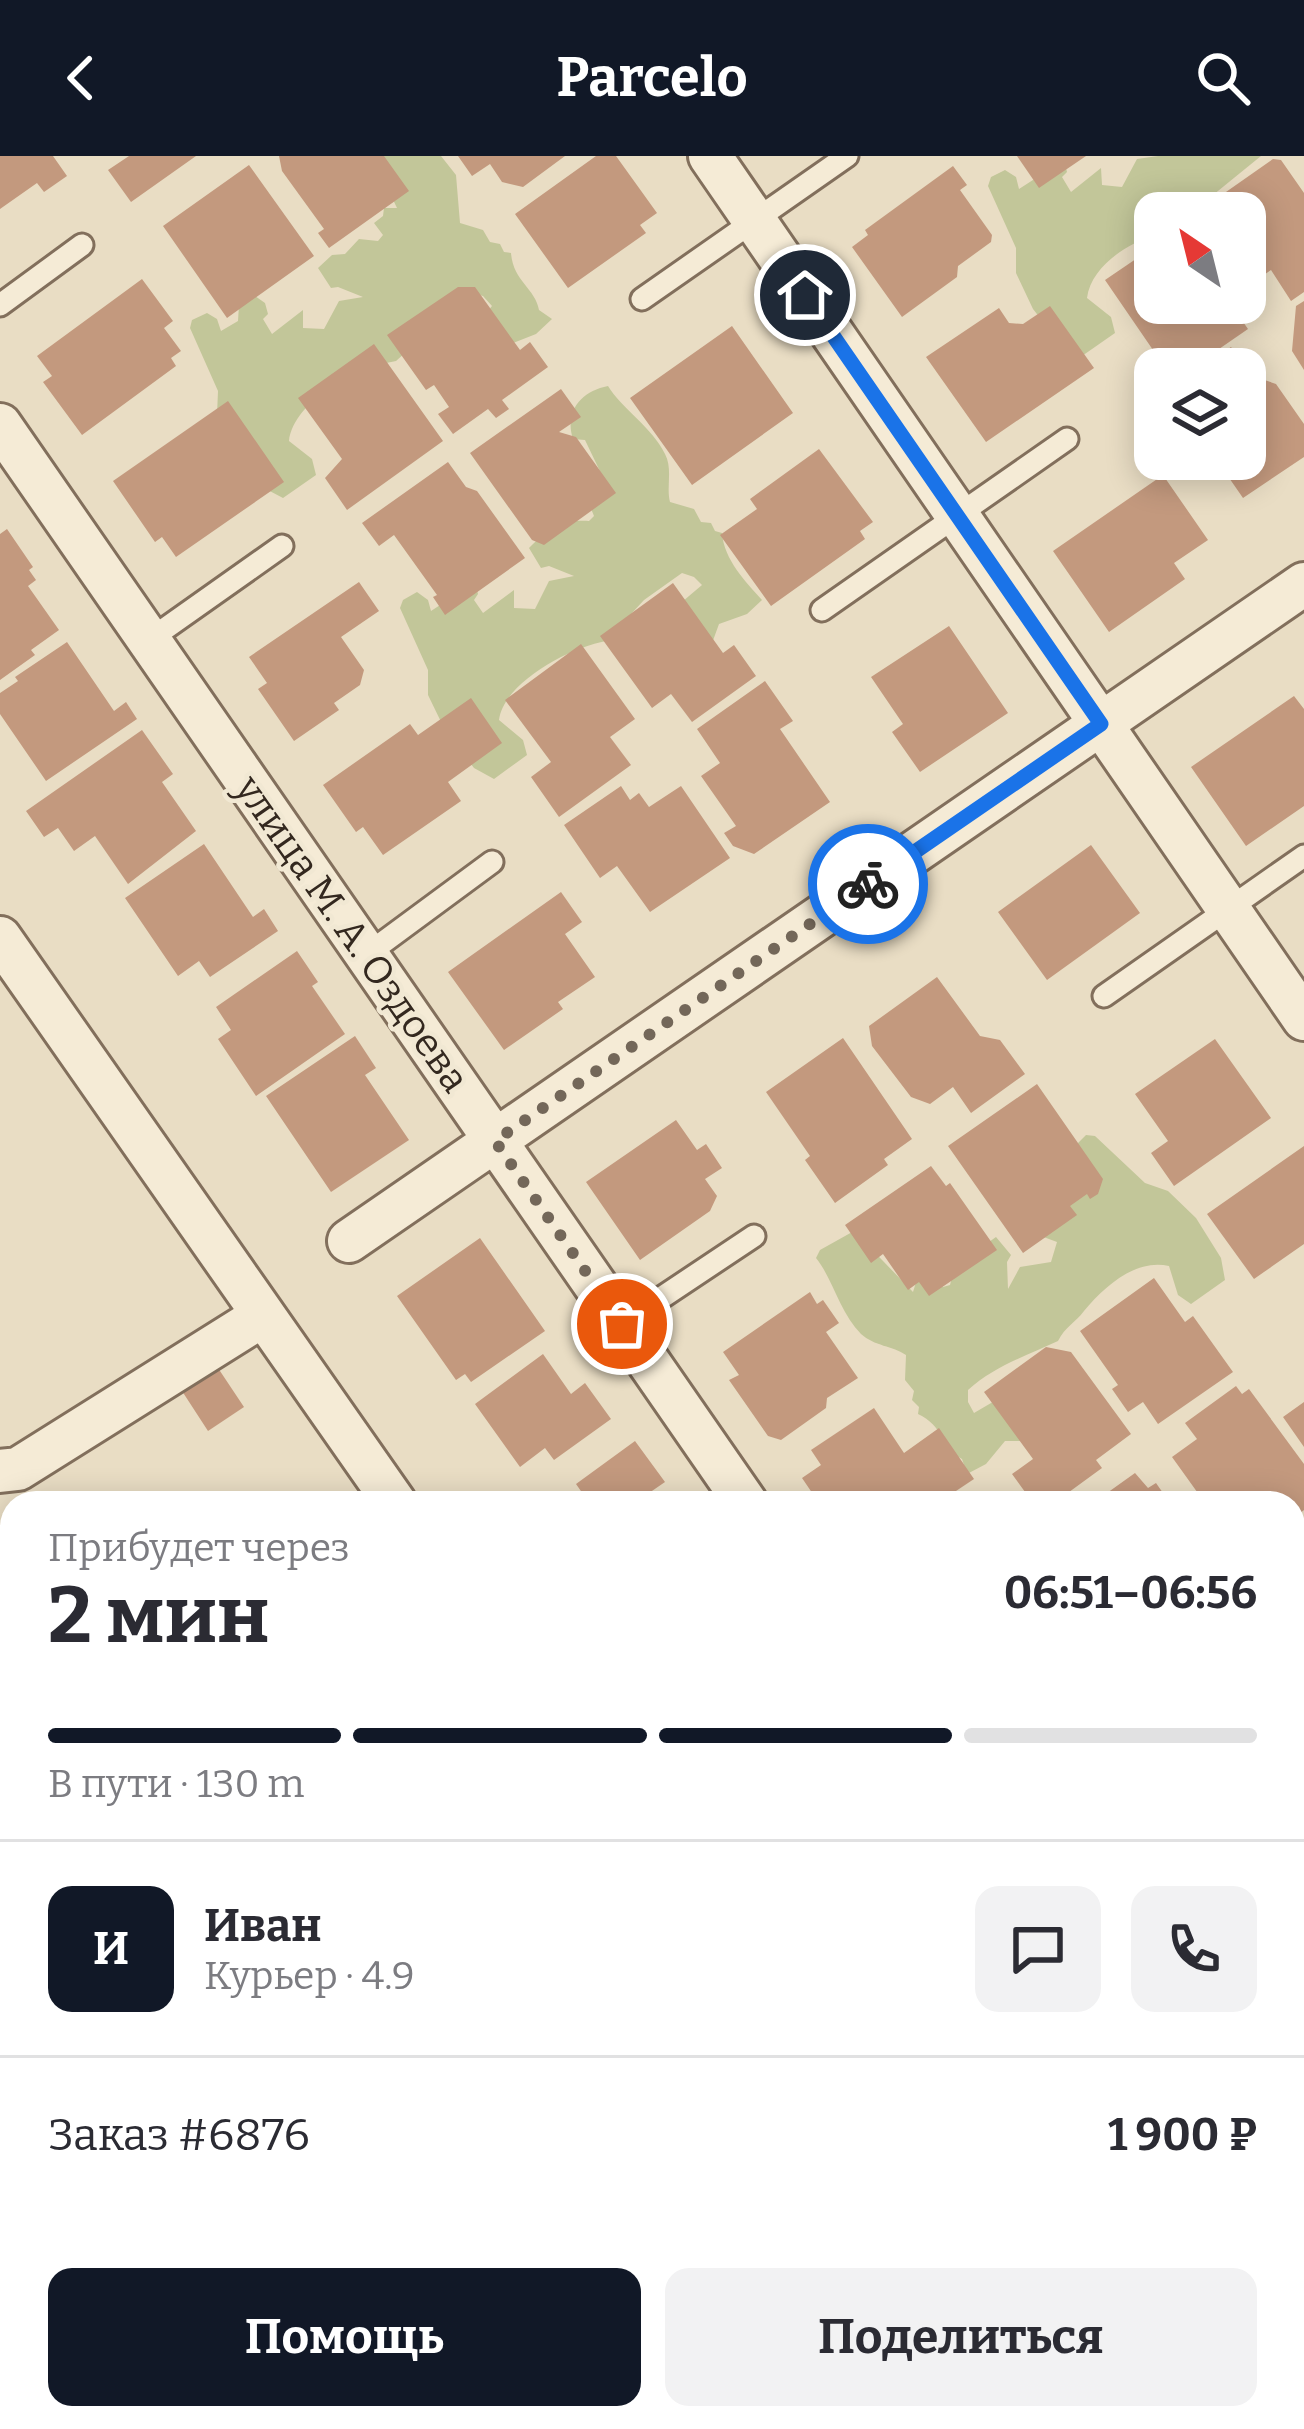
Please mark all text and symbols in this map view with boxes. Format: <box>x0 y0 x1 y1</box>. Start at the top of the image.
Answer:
icon: back <box>48 45 114 111</box>
icon: search <box>1190 45 1256 111</box>
text: Parcelo <box>556 46 748 110</box>
north arrow <box>1134 192 1266 324</box>
map controls <box>1134 192 1266 480</box>
pin <box>754 244 856 346</box>
icon: home <box>772 262 838 328</box>
button: layers <box>1134 348 1266 480</box>
street label: улица М. А. Оздоева <box>225 766 479 1101</box>
courier <box>808 824 928 944</box>
icon: bike <box>835 851 901 917</box>
pin <box>571 1273 673 1375</box>
icon: bag <box>589 1291 655 1357</box>
text: Прибудет через <box>48 1525 350 1571</box>
text: 06:51–06:56 <box>1004 1566 1257 1620</box>
text: 2 мин <box>48 1569 269 1663</box>
text: В пути · 130 m <box>48 1761 304 1807</box>
button: chat <box>975 1886 1101 2012</box>
button: phone <box>1131 1886 1257 2012</box>
text: Иван <box>204 1899 322 1953</box>
text: И <box>93 1922 129 1976</box>
text: Курьер · 4.9 <box>204 1953 415 1999</box>
text: Заказ #6876 <box>48 2108 310 2162</box>
text: 1 900 ₽ <box>1108 2108 1257 2162</box>
button: Помощь <box>48 2268 641 2406</box>
button: Поделиться <box>665 2268 1257 2406</box>

